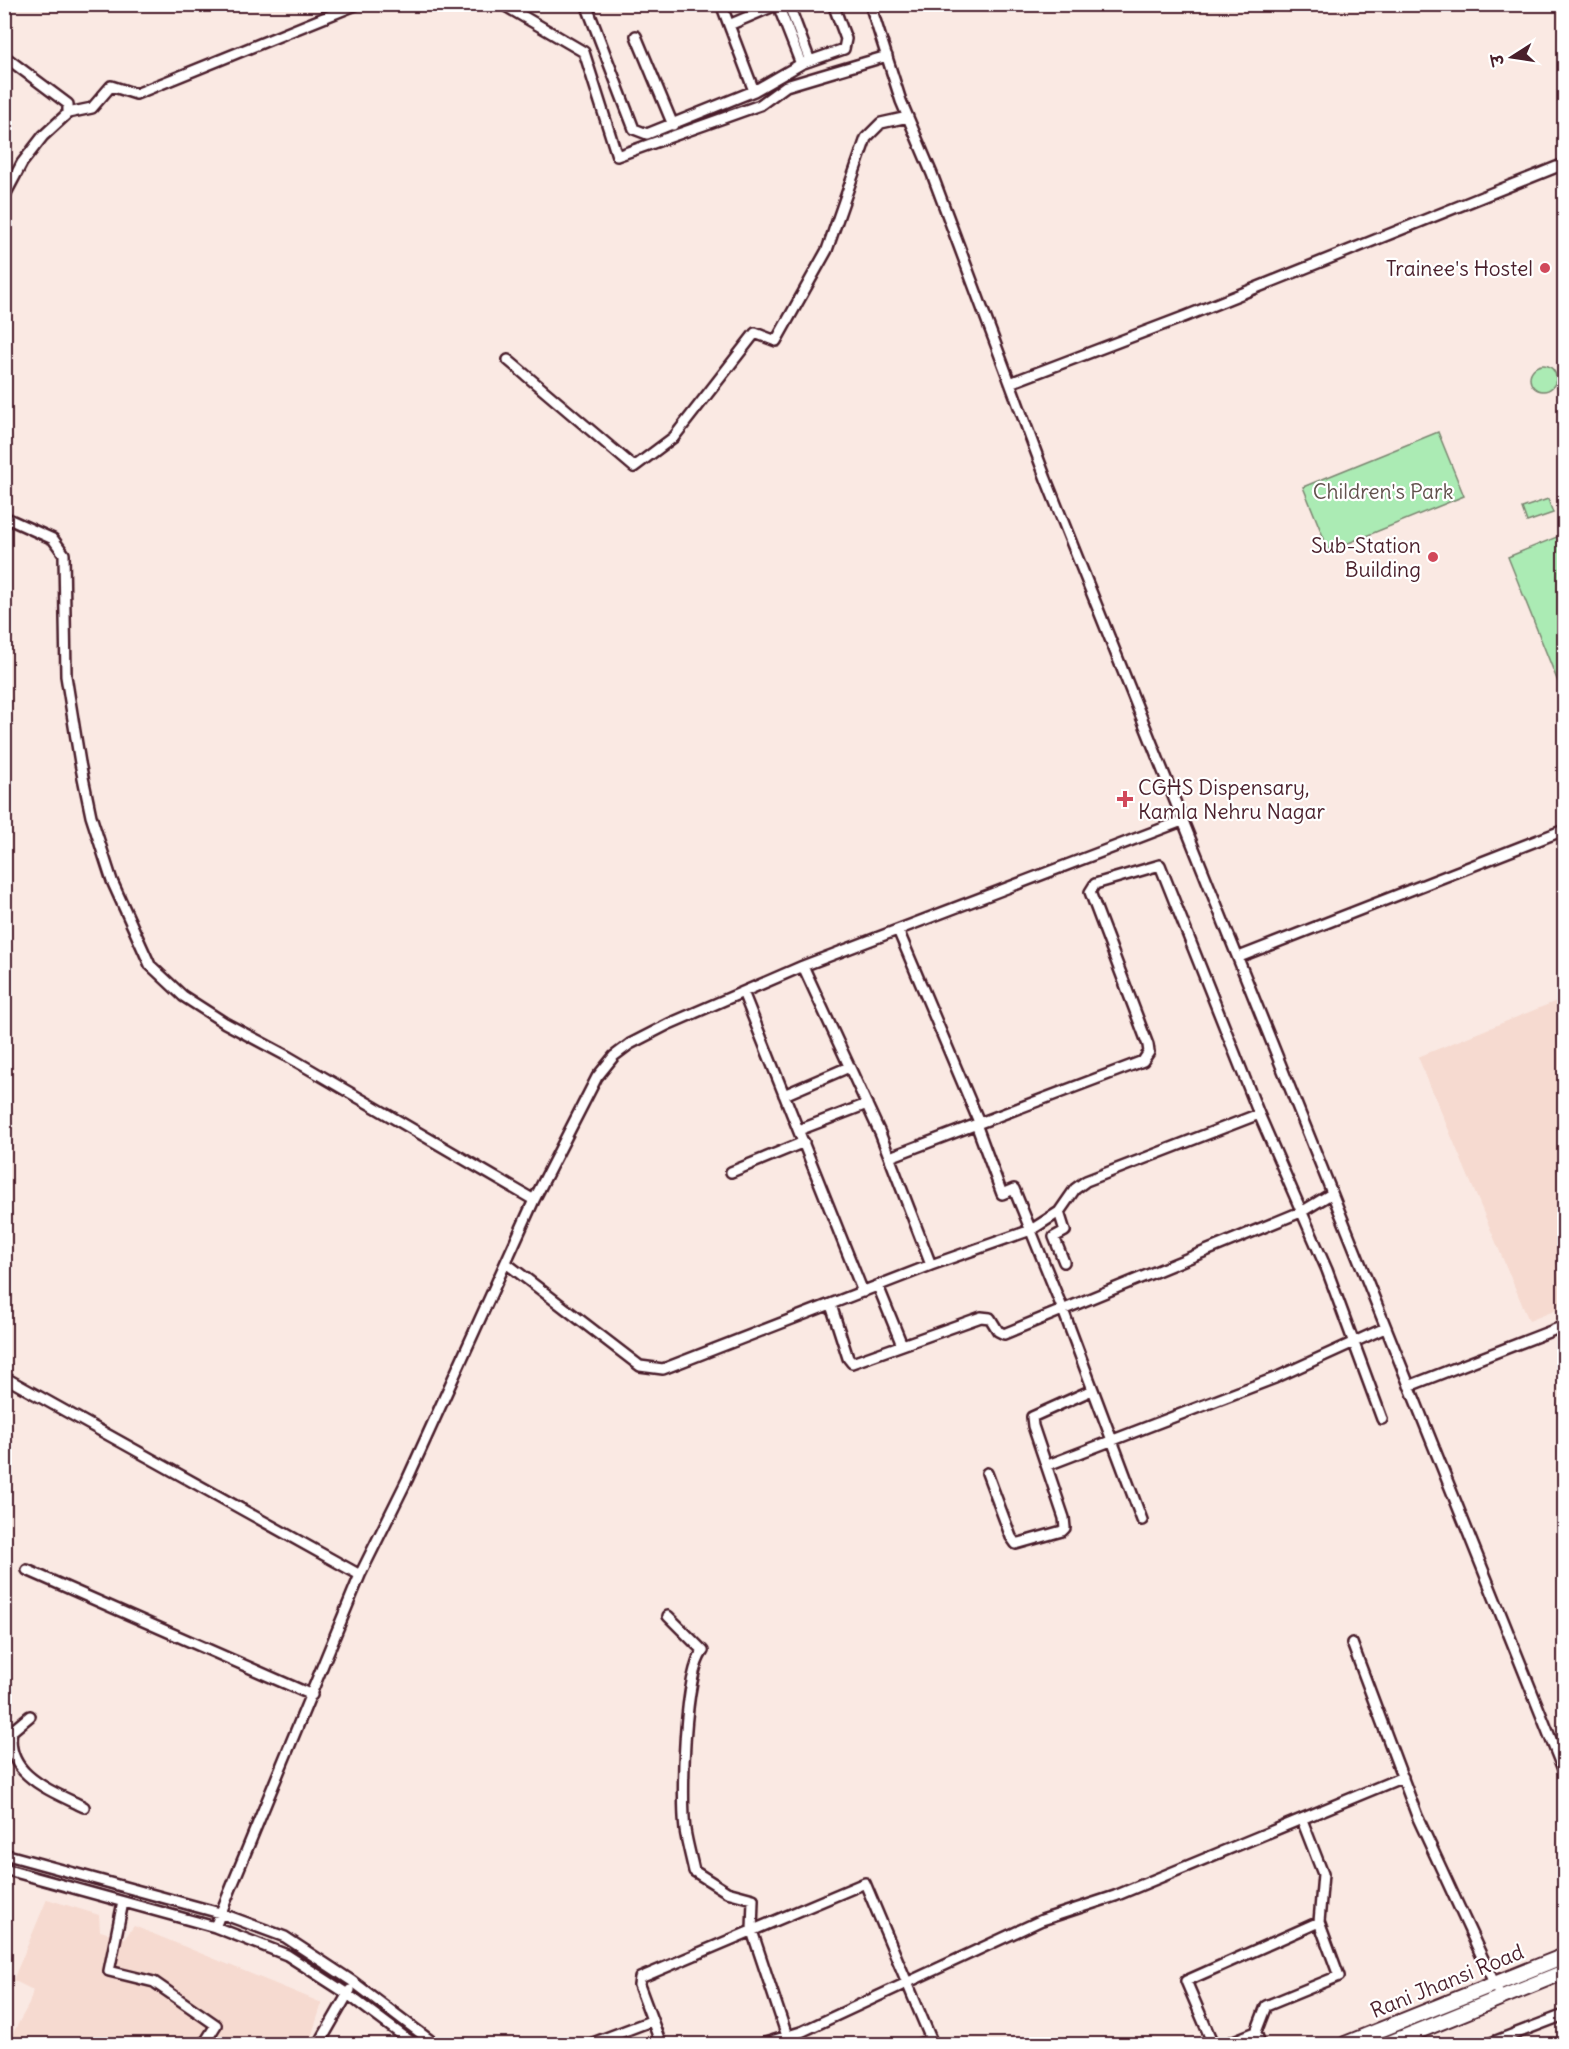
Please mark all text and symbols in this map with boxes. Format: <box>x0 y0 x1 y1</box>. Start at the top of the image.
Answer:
north arrow <box>1482 27 1542 87</box>
text: उ <box>1486 52 1509 69</box>
place label: Trainee's Hostel <box>1386 255 1533 282</box>
marker: Trainee's Hostel <box>1538 261 1552 275</box>
park label: Children's Park <box>1313 478 1453 505</box>
place label: Sub-Station Building <box>1311 532 1421 583</box>
marker: Sub-Station Building <box>1426 550 1440 564</box>
place label: CGHS Dispensary, Kamla Nehru Nagar <box>1138 774 1325 825</box>
marker: CGHS Dispensary, Kamla Nehru Nagar <box>1116 790 1134 808</box>
street label: Rani Jhansi Road <box>1366 1938 1528 2024</box>

